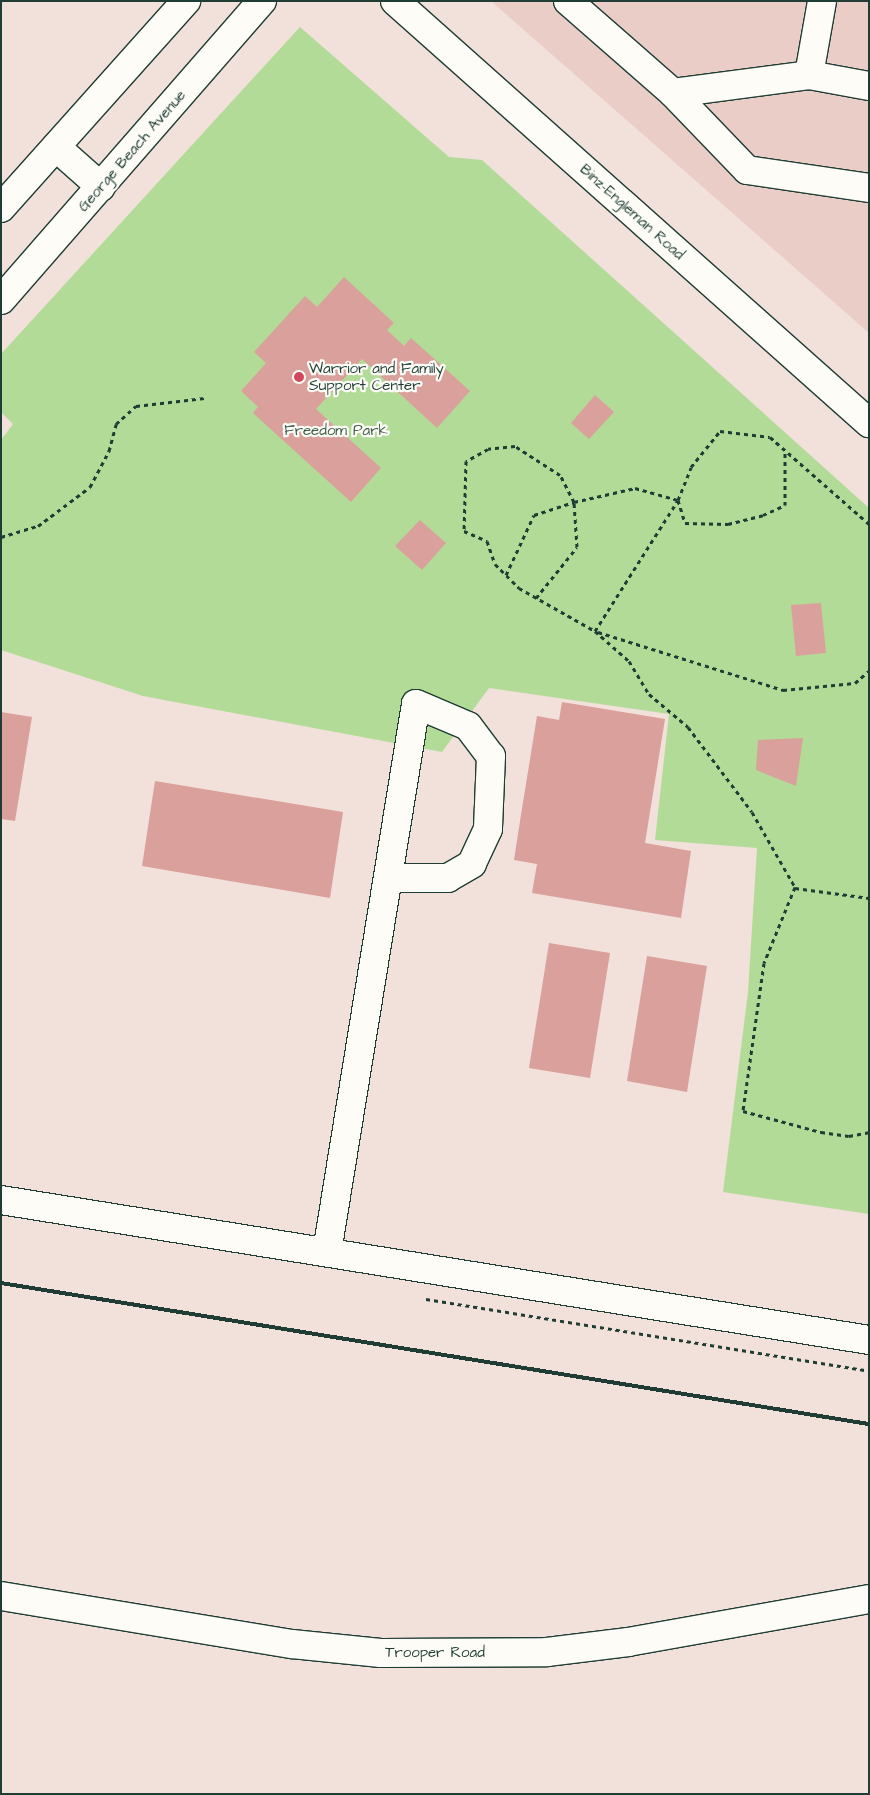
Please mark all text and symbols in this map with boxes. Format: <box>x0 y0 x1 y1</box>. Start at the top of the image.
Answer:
street label: George Beach Avenue <box>74 87 190 215</box>
street label: Binz-Engleman Road <box>576 160 688 264</box>
place label: Warrior and Family Support Center <box>309 359 444 394</box>
marker: Warrior and Family Support Center <box>293 371 305 383</box>
park label: Freedom Park <box>284 422 388 440</box>
street label: Trooper Road <box>385 1644 485 1662</box>

